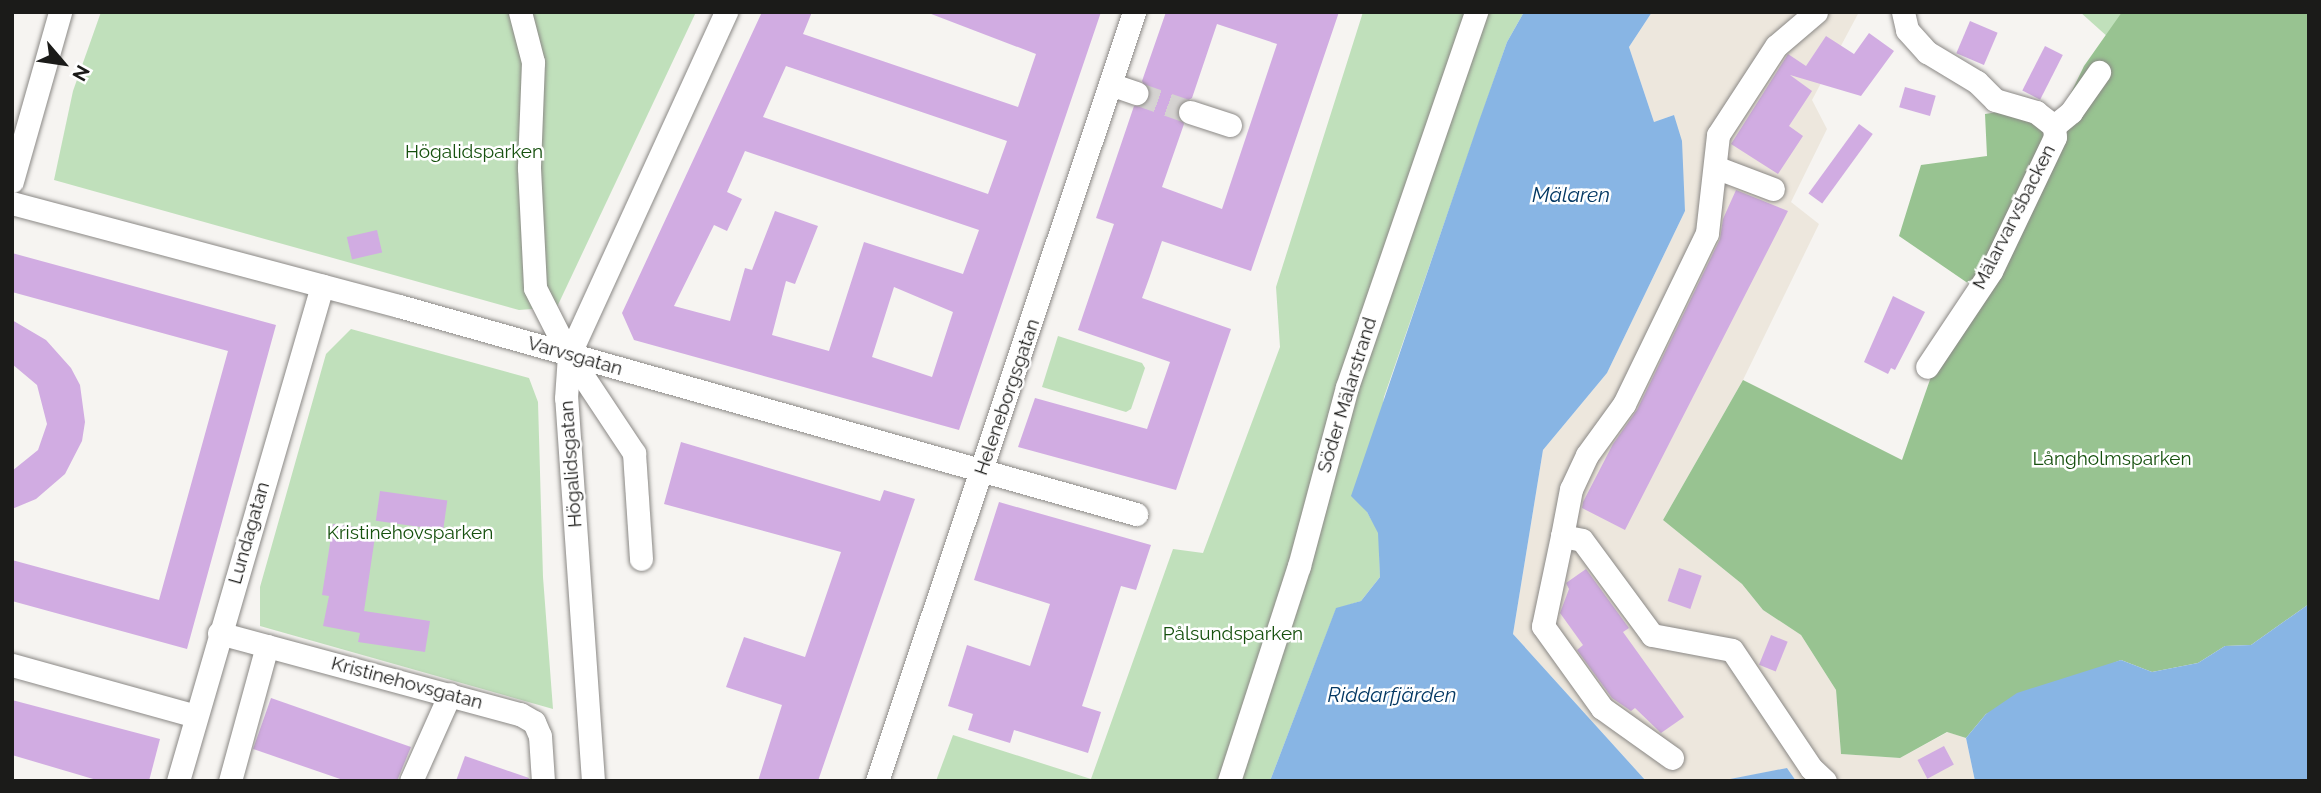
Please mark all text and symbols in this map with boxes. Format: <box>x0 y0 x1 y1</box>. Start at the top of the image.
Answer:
north arrow <box>28 28 98 98</box>
text: N <box>68 62 95 85</box>
park label: Högalidsparken <box>405 141 543 163</box>
street label: Mälarvarvsbacken <box>1968 141 2060 293</box>
water label: Mälaren <box>1532 182 1610 208</box>
street label: Söder Mälarstrand <box>1312 314 1382 476</box>
street label: Heleneborgsgatan <box>970 316 1044 478</box>
street label: Varvsgatan <box>525 332 625 380</box>
street label: Högalidsgatan <box>555 400 587 528</box>
park label: Långholmsparken <box>2033 448 2191 470</box>
street label: Lundagatan <box>224 479 274 587</box>
park label: Kristinehovsparken <box>327 522 493 544</box>
park label: Pålsundsparken <box>1163 623 1303 645</box>
street label: Kristinehovsgatan <box>329 652 485 714</box>
water label: Riddarfjärden <box>1328 682 1456 708</box>

